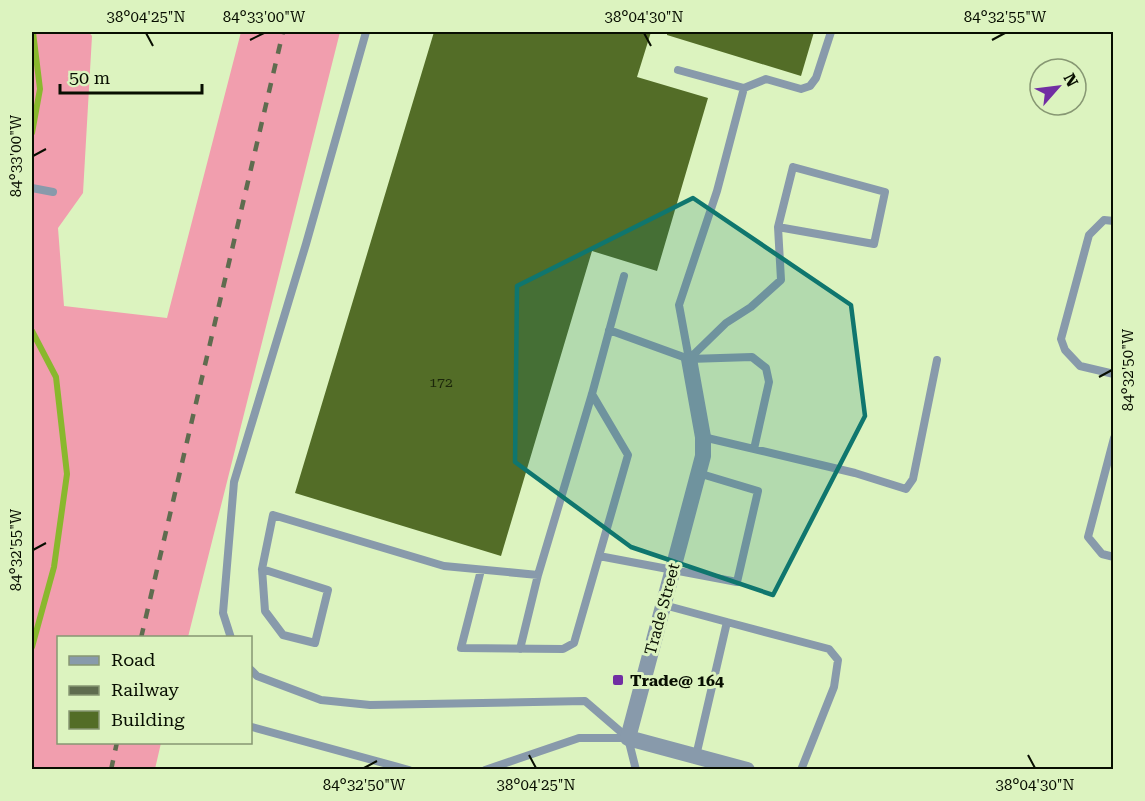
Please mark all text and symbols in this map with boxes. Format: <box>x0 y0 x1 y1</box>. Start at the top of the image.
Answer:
text: 38°04'25"N <box>106 8 186 26</box>
text: 84°33'00"W <box>223 8 306 26</box>
text: 38°04'30"N <box>604 8 684 26</box>
text: 84°32'55"W <box>964 8 1047 26</box>
scale bar <box>60 57 202 95</box>
north arrow <box>1028 57 1088 117</box>
text: 50 m <box>69 67 110 88</box>
text: N <box>1060 70 1082 90</box>
text: 84°33'00"W <box>7 114 25 197</box>
text: 84°32'50"W <box>1119 328 1137 411</box>
house number: 172 <box>429 374 453 390</box>
text: 84°32'55"W <box>7 508 25 591</box>
street label: Trade Street <box>641 561 683 657</box>
legend <box>57 636 252 744</box>
text: Road <box>111 649 156 670</box>
place label: Trade@ 164 <box>630 671 724 690</box>
marker: Trade@ 164 <box>611 673 625 687</box>
text: Railway <box>111 679 179 700</box>
text: Building <box>111 709 185 730</box>
text: 84°32'50"W <box>323 776 406 794</box>
text: 38°04'25"N <box>496 776 576 794</box>
text: 38°04'30"N <box>995 776 1075 794</box>

